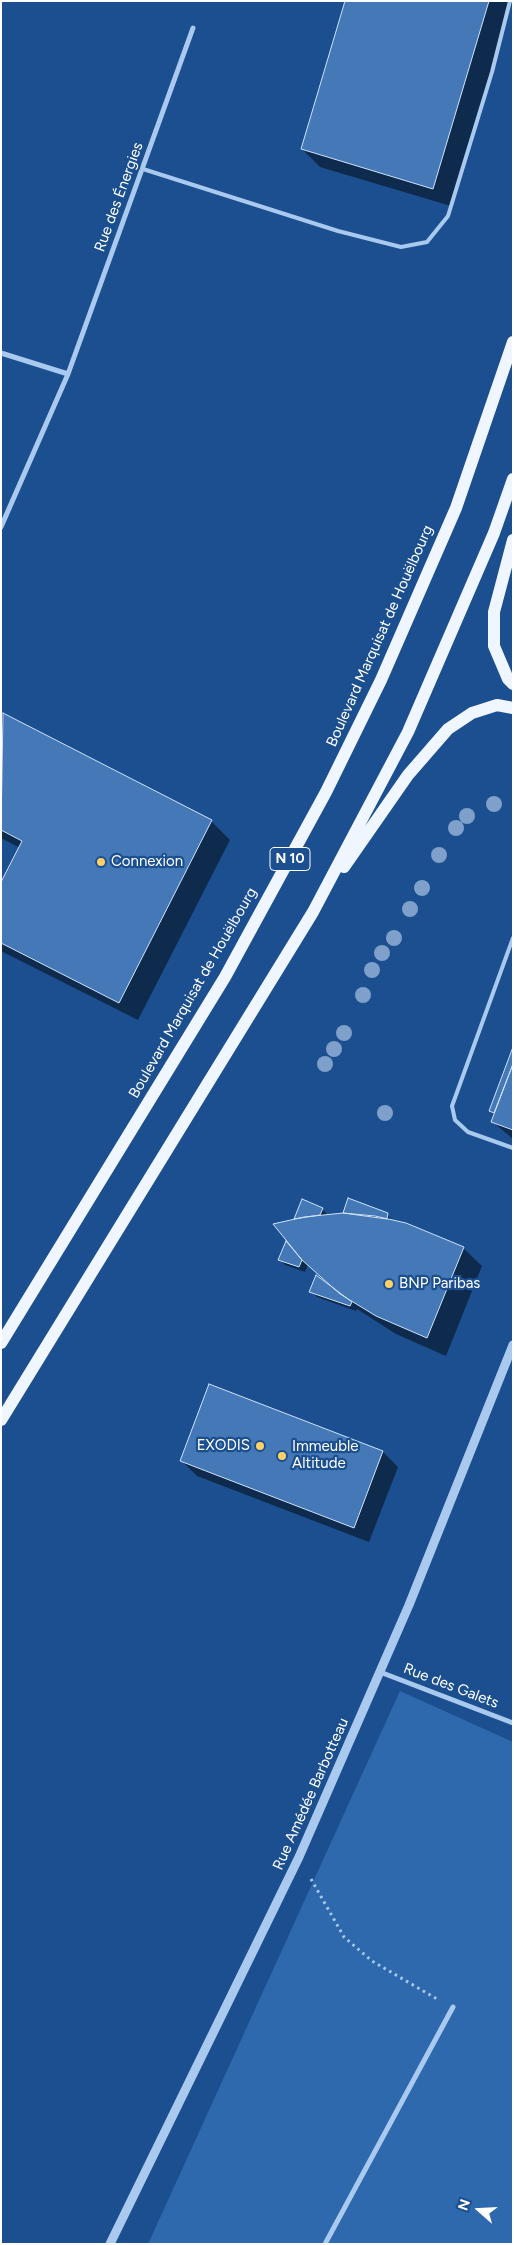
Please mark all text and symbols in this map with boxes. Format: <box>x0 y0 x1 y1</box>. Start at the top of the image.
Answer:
street label: Rue des Énergies <box>91 140 147 254</box>
street label: Boulevard Marquisat de Houëlbourg <box>323 522 437 750</box>
road number: N 10 <box>270 848 310 871</box>
place label: Connexion <box>111 853 183 871</box>
marker: Connexion <box>95 856 107 868</box>
street label: Boulevard Marquisat de Houëlbourg <box>125 884 261 1102</box>
place label: BNP Paribas <box>399 1275 480 1293</box>
marker: BNP Paribas <box>383 1278 395 1290</box>
place label: EXODIS <box>197 1437 250 1455</box>
place label: Immeuble Altitude <box>292 1438 358 1473</box>
marker: EXODIS <box>254 1440 266 1452</box>
marker: Immeuble Altitude <box>276 1450 288 1462</box>
street label: Rue des Galets <box>401 1660 501 1712</box>
street label: Rue Amédée Barbotteau <box>269 1715 353 1873</box>
north arrow <box>454 2185 504 2235</box>
text: N <box>455 2197 474 2213</box>

